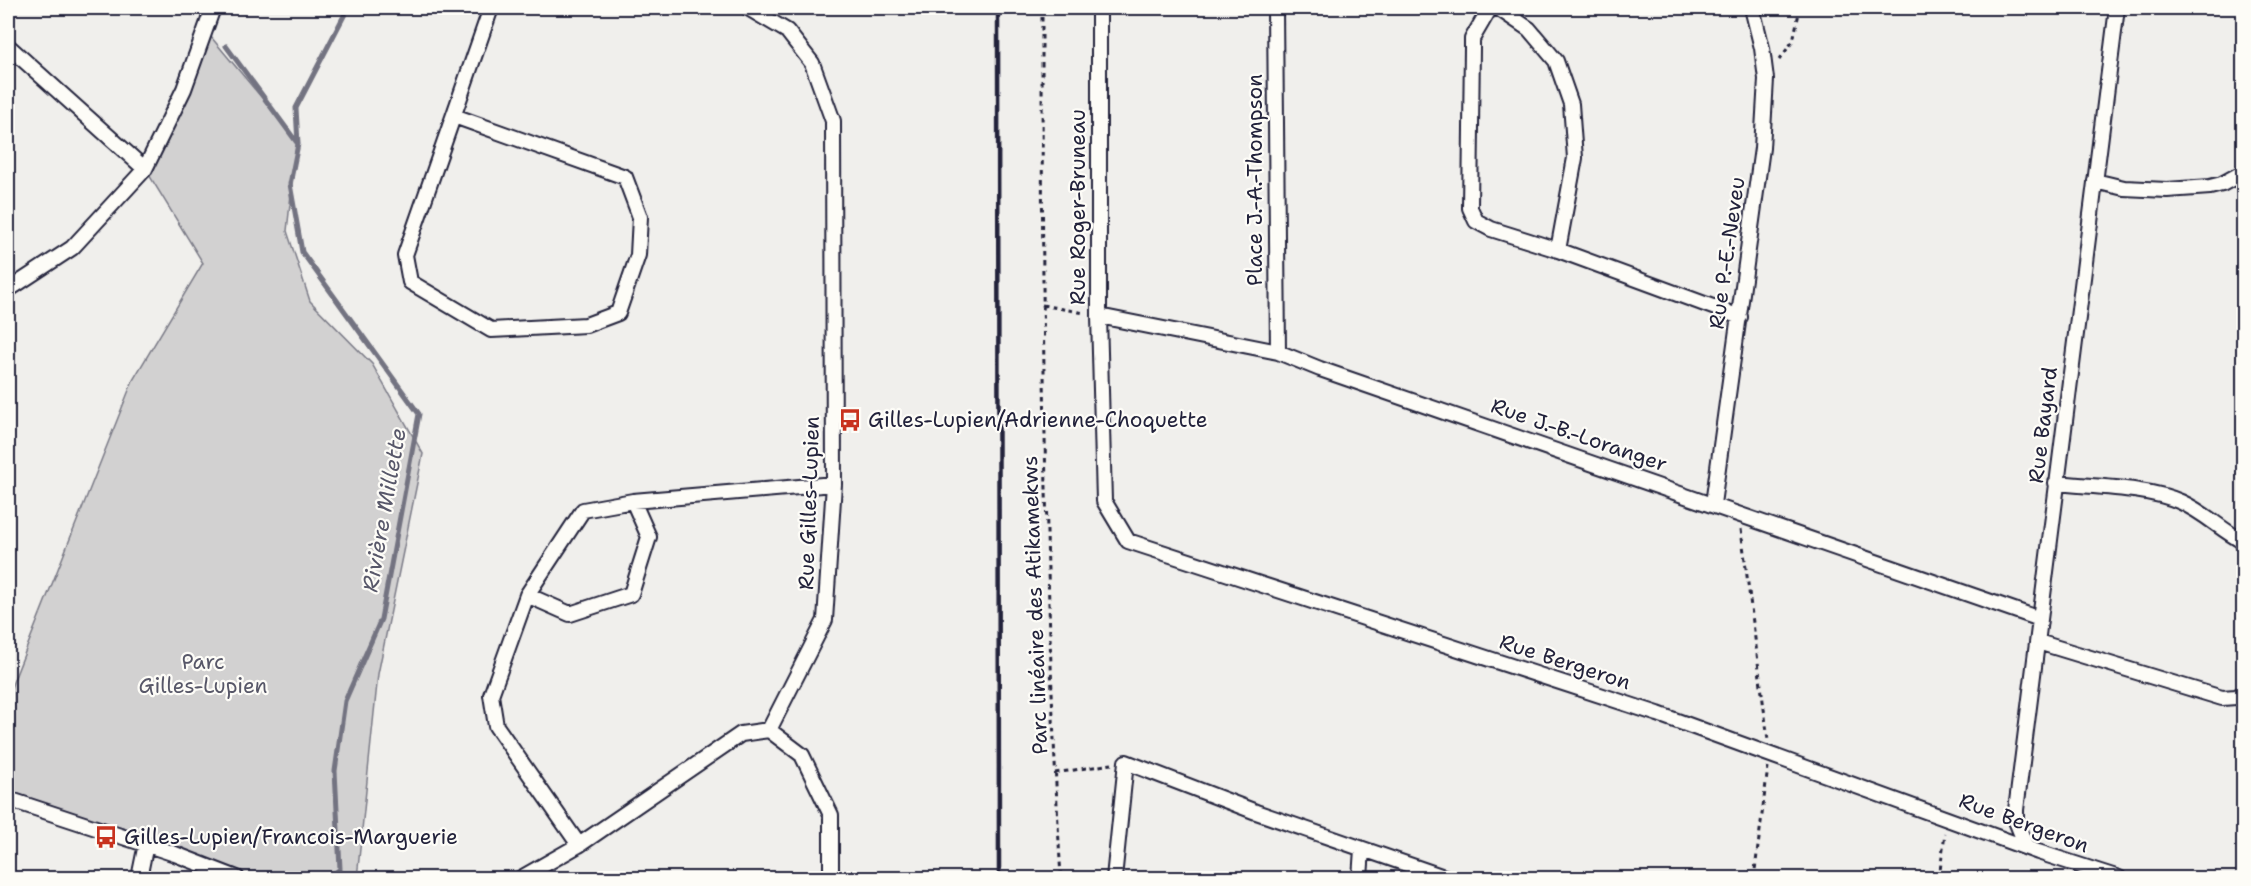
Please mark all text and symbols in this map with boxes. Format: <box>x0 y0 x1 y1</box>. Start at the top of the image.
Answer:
street label: Place J.-A.-Thompson <box>1241 74 1269 286</box>
street label: Rue Roger-Bruneau <box>1064 109 1092 305</box>
street label: Rue P.-E.-Neveu <box>1702 175 1752 331</box>
street label: Rue Bayard <box>2022 365 2064 485</box>
street label: Rue J.-B.-Loranger <box>1487 392 1671 478</box>
place label: Gilles-Lupien/Adrienne-Choquette <box>868 406 1208 434</box>
bus stop icon: Gilles-Lupien/Adrienne-Choquette <box>837 407 863 433</box>
street label: Rue Gilles-Lupien <box>792 415 826 590</box>
water label: Rivière Millette <box>355 426 413 594</box>
street label: Parc linéaire des Atikamekws <box>1016 455 1054 755</box>
street label: Rue Bergeron <box>1496 628 1634 696</box>
park label: Parc Gilles-Lupien <box>139 648 268 700</box>
street label: Rue Bergeron <box>1955 787 2093 860</box>
place label: Gilles-Lupien/Francois-Marguerie <box>124 823 458 851</box>
bus stop icon: Gilles-Lupien/Francois-Marguerie <box>93 824 119 850</box>

